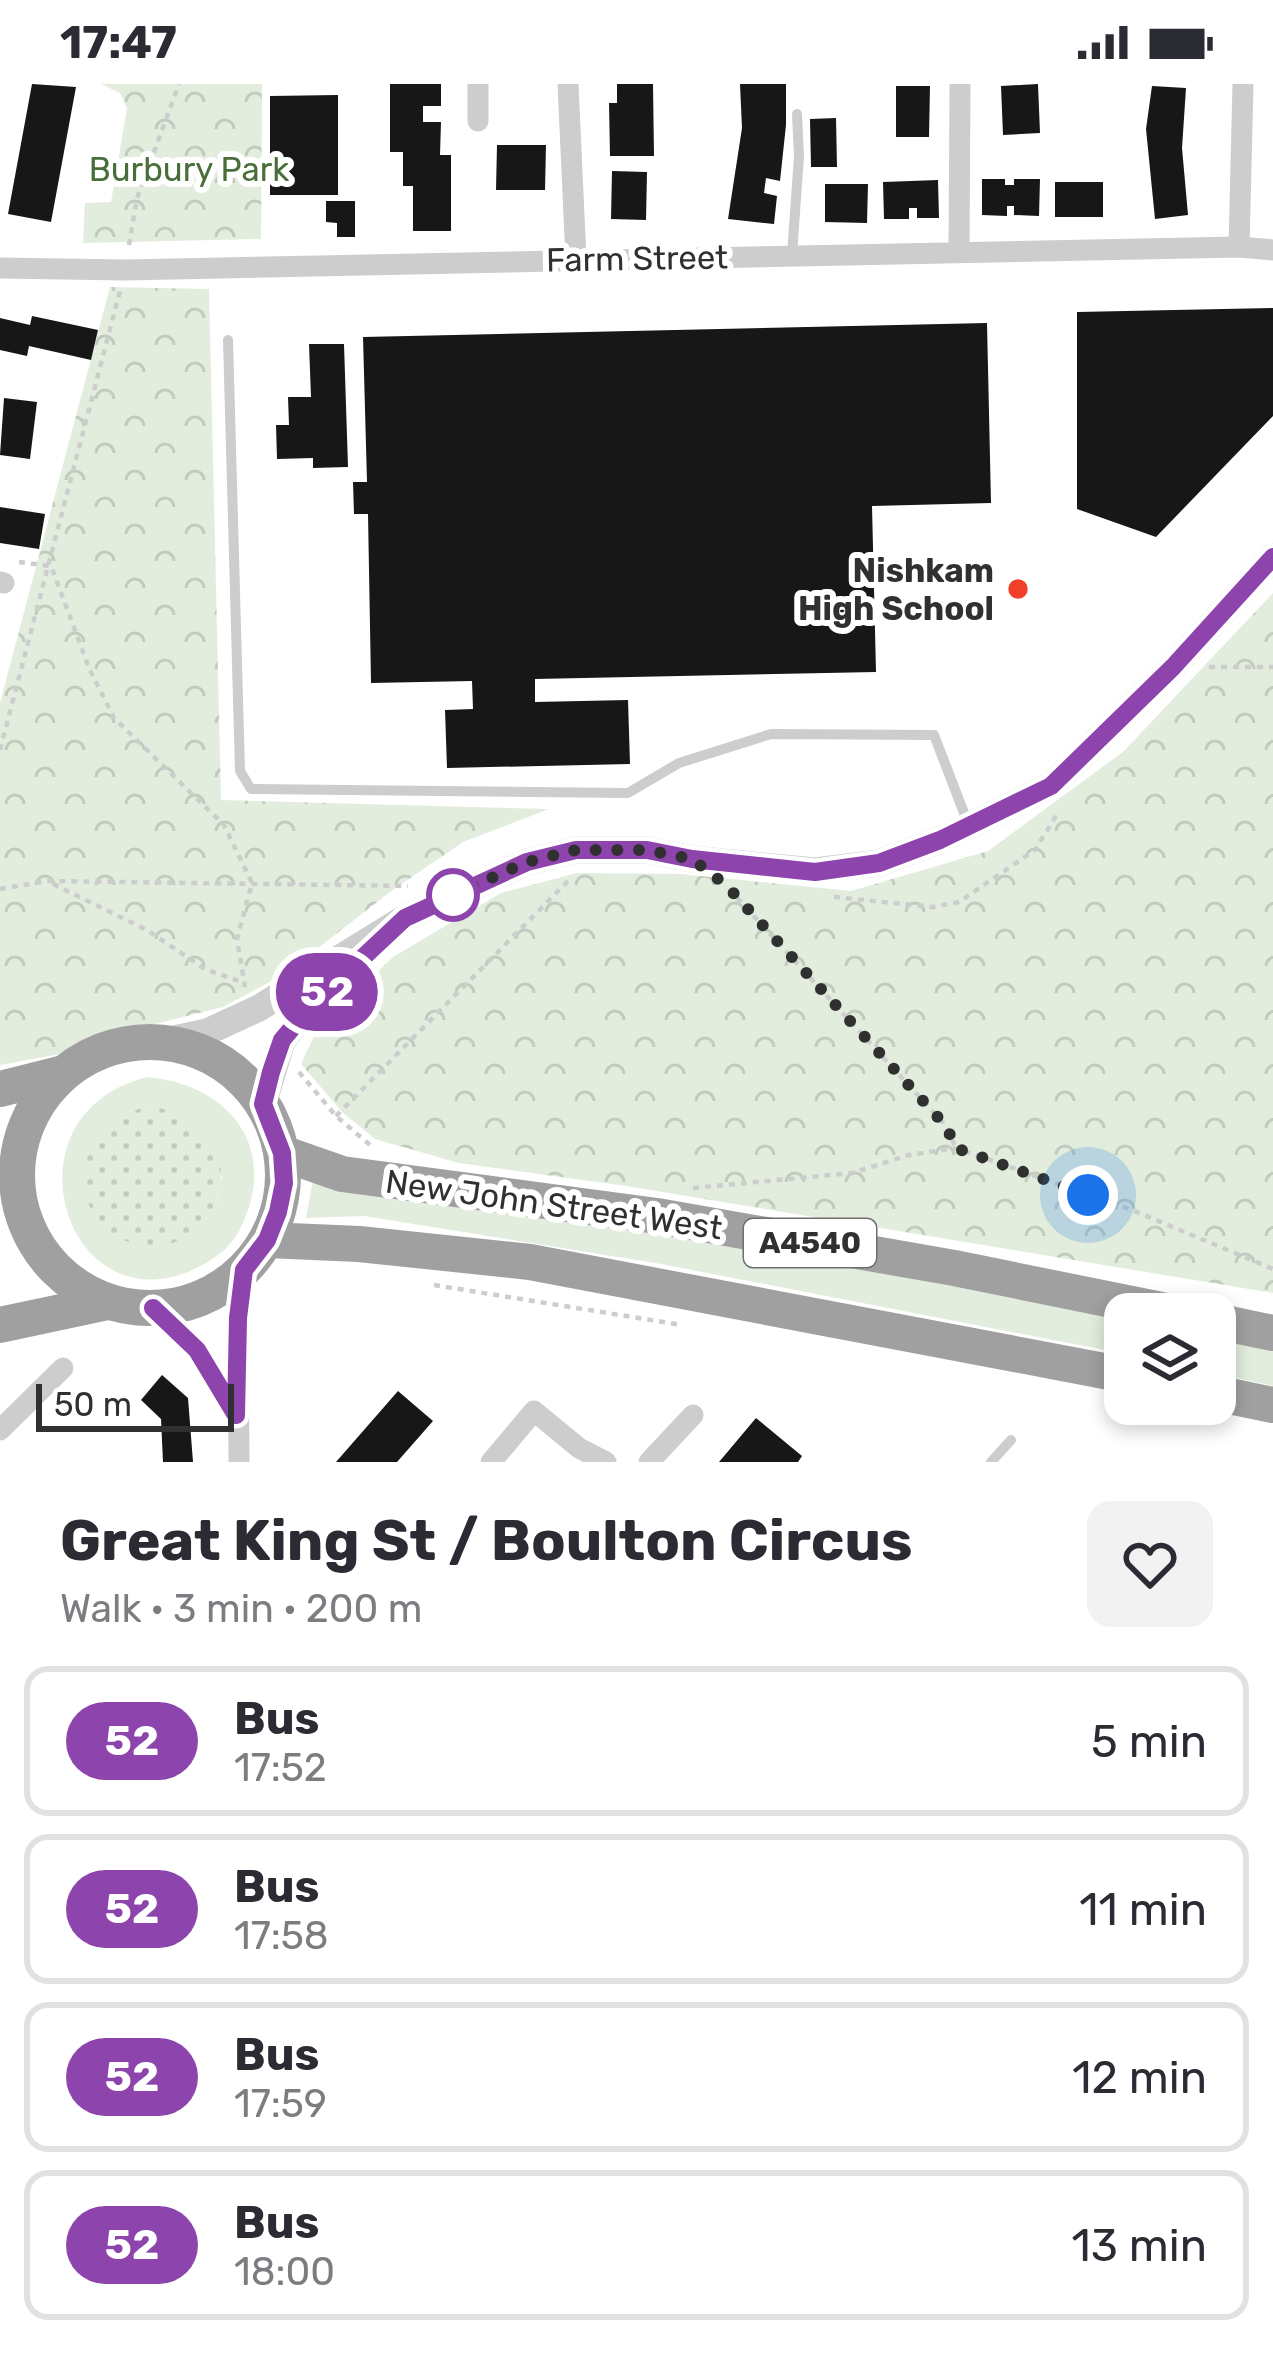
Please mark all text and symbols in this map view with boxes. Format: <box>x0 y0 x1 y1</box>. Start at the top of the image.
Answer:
text: 17:47 <box>60 16 177 69</box>
park label: Burbury Park <box>89 150 289 189</box>
street label: Farm Street <box>546 237 728 280</box>
place label: Nishkam High School <box>798 551 994 628</box>
marker: Nishkam High School <box>1005 576 1031 602</box>
unlabelled marker <box>428 870 478 920</box>
line badge: 52 <box>273 953 381 1031</box>
text: 52 <box>300 967 354 1017</box>
street label: New John Street West <box>383 1162 725 1247</box>
your location <box>1058 1165 1118 1225</box>
road number: A4540 <box>744 1219 876 1267</box>
map controls <box>1104 1293 1236 1425</box>
button: layers <box>1104 1293 1236 1425</box>
scale bar <box>36 1378 234 1431</box>
text: 50 m <box>54 1385 132 1424</box>
button: heart <box>1087 1501 1213 1627</box>
text: Great King St / Boulton Circus <box>60 1507 912 1574</box>
text: Walk · 3 min · 200 m <box>60 1586 422 1632</box>
text: Bus <box>234 1692 319 1745</box>
text: 5 min <box>1091 1715 1207 1768</box>
text: 52 <box>105 1716 159 1766</box>
text: 17:52 <box>234 1745 327 1791</box>
text: Bus <box>234 1860 319 1913</box>
text: 11 min <box>1079 1883 1207 1936</box>
text: 52 <box>105 1884 159 1934</box>
text: 17:58 <box>234 1913 329 1959</box>
text: Bus <box>234 2028 319 2081</box>
text: 12 min <box>1072 2051 1207 2104</box>
text: 52 <box>105 2052 159 2102</box>
text: 17:59 <box>234 2081 327 2127</box>
text: Bus <box>234 2196 319 2249</box>
text: 13 min <box>1072 2219 1207 2272</box>
text: 52 <box>105 2220 159 2270</box>
text: 18:00 <box>234 2249 335 2295</box>

